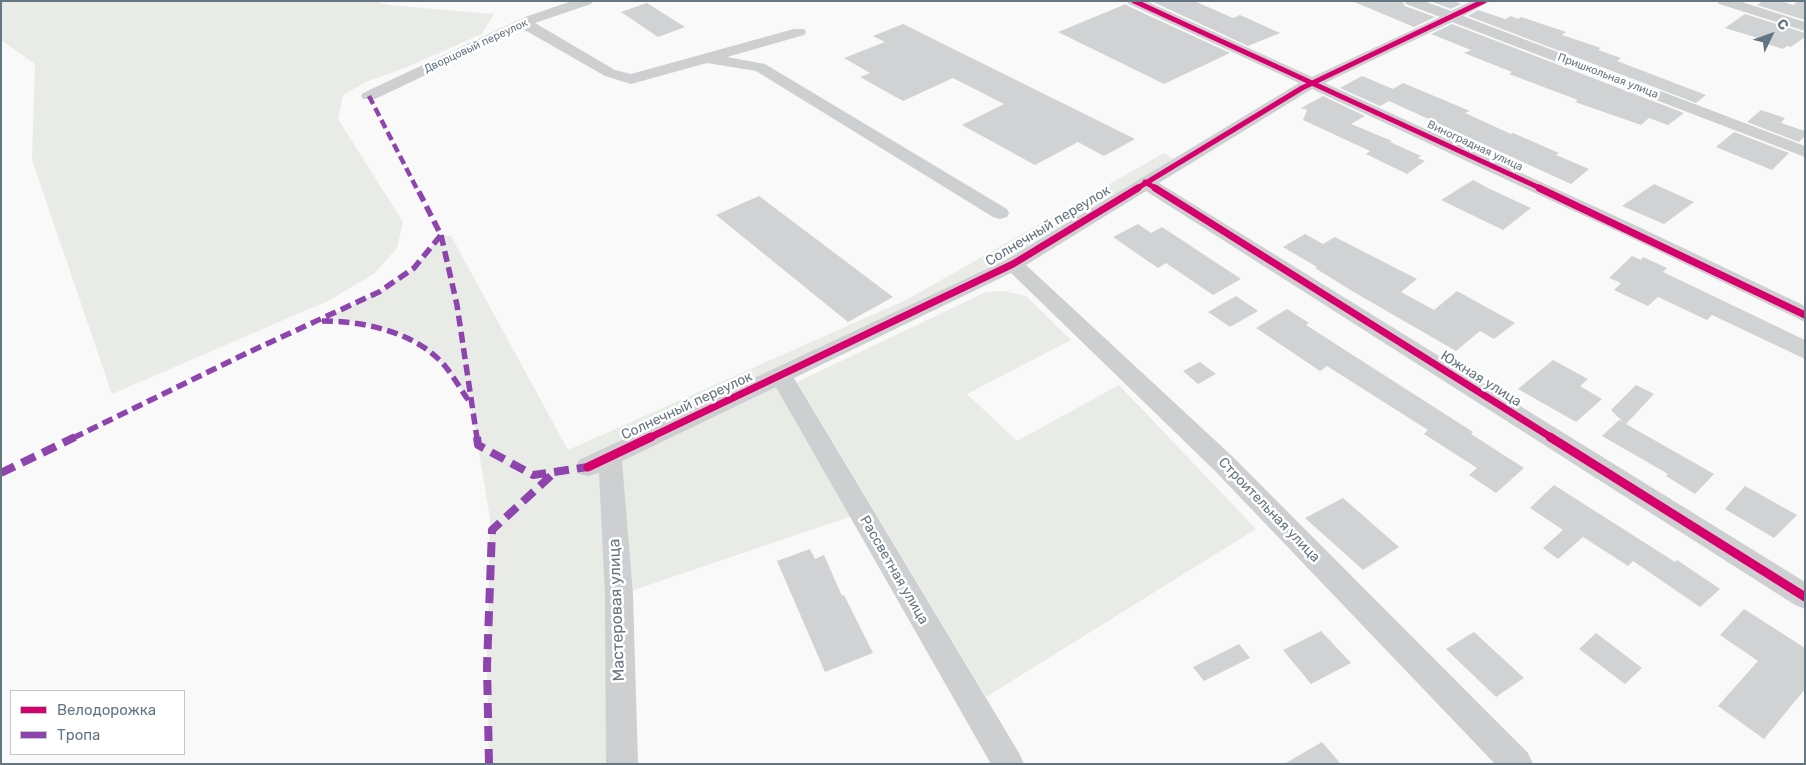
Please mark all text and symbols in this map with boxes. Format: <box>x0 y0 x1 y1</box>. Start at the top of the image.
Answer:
north arrow <box>1746 10 1796 60</box>
text: С <box>1773 15 1792 34</box>
street label: Дворцовый переулок <box>422 16 530 76</box>
street label: Пришкольная улица <box>1556 51 1660 101</box>
street label: Виноградная улица <box>1425 118 1525 174</box>
street label: Солнечный переулок <box>982 182 1114 270</box>
street label: Южная улица <box>1438 347 1524 411</box>
street label: Солнечный переулок <box>619 368 755 444</box>
street label: Строительная улица <box>1215 454 1323 566</box>
street label: Рассветная улица <box>856 513 932 627</box>
street label: Мастеровая улица <box>605 538 629 682</box>
legend <box>10 690 185 755</box>
text: Велодорожка <box>57 701 156 719</box>
text: Тропа <box>57 726 100 744</box>

